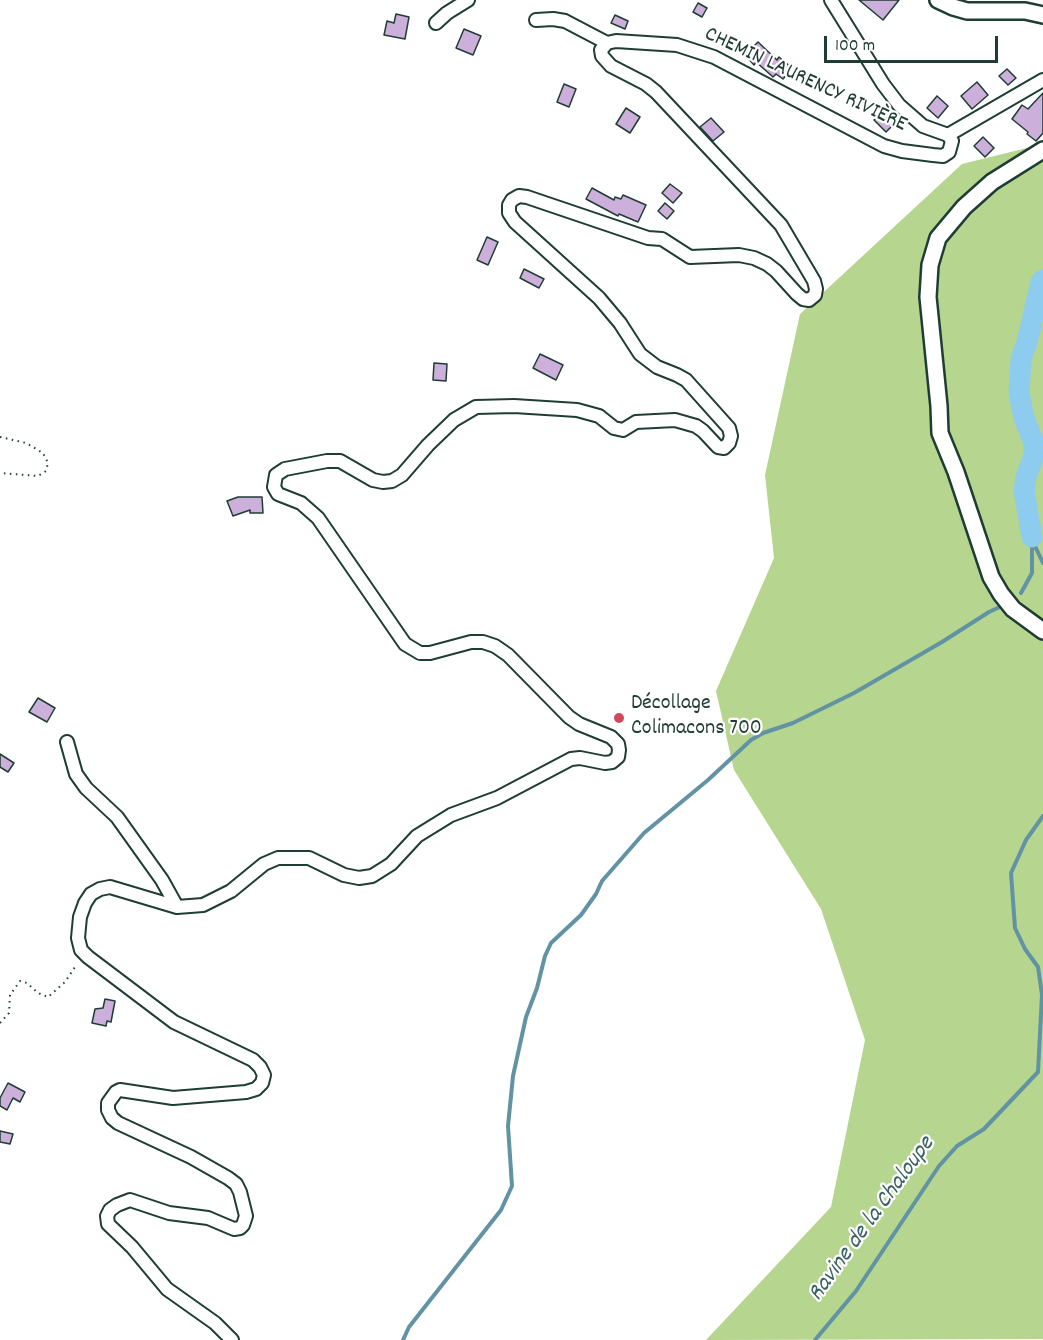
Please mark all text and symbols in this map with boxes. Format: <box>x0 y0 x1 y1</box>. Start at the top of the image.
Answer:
street label: CHEMIN LAURENCY RIVIÈRE <box>699 22 911 140</box>
scale bar <box>827 24 1001 62</box>
text: 100 m <box>835 34 875 59</box>
place label: Décollage Colimacons 700 <box>631 692 762 744</box>
marker: Décollage Colimacons 700 <box>612 711 626 725</box>
water label: Ravine de la Chaloupe <box>804 1132 942 1308</box>

